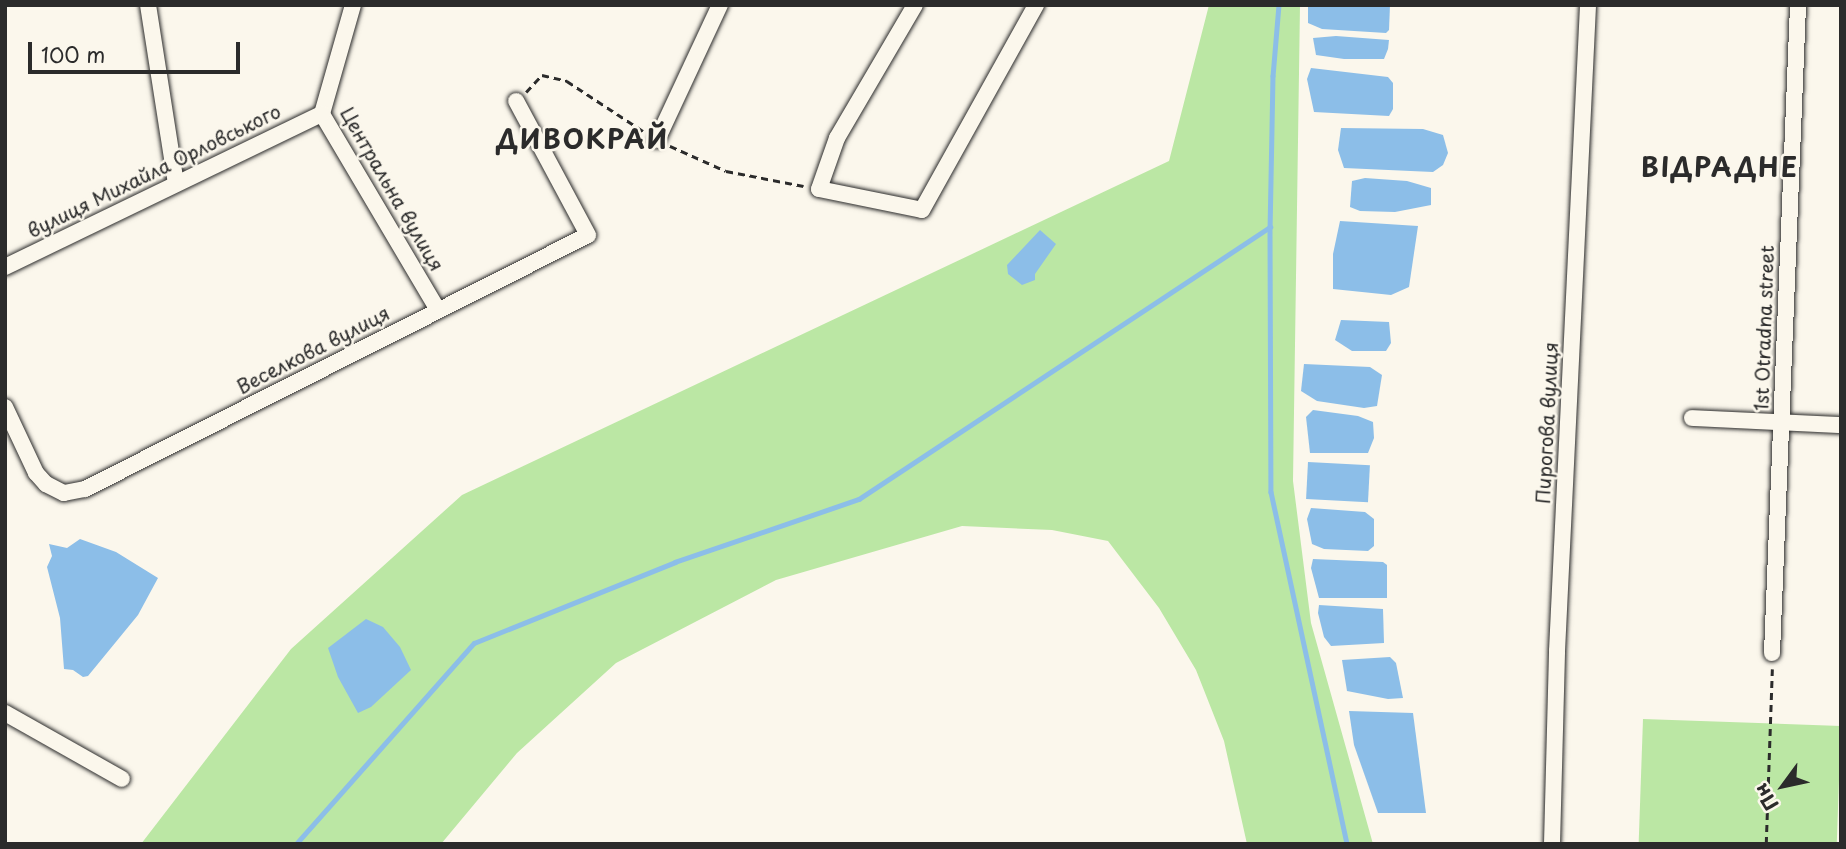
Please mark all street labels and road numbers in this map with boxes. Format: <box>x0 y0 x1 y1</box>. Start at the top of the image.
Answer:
street label: вулиця Михайла Орловського <box>23 99 285 243</box>
street label: Центральна вулиця <box>336 103 448 275</box>
street label: 1st Otradna street <box>1750 243 1778 413</box>
street label: Веселкова вулиця <box>232 301 394 399</box>
street label: Пирогова вулиця <box>1531 341 1563 505</box>

